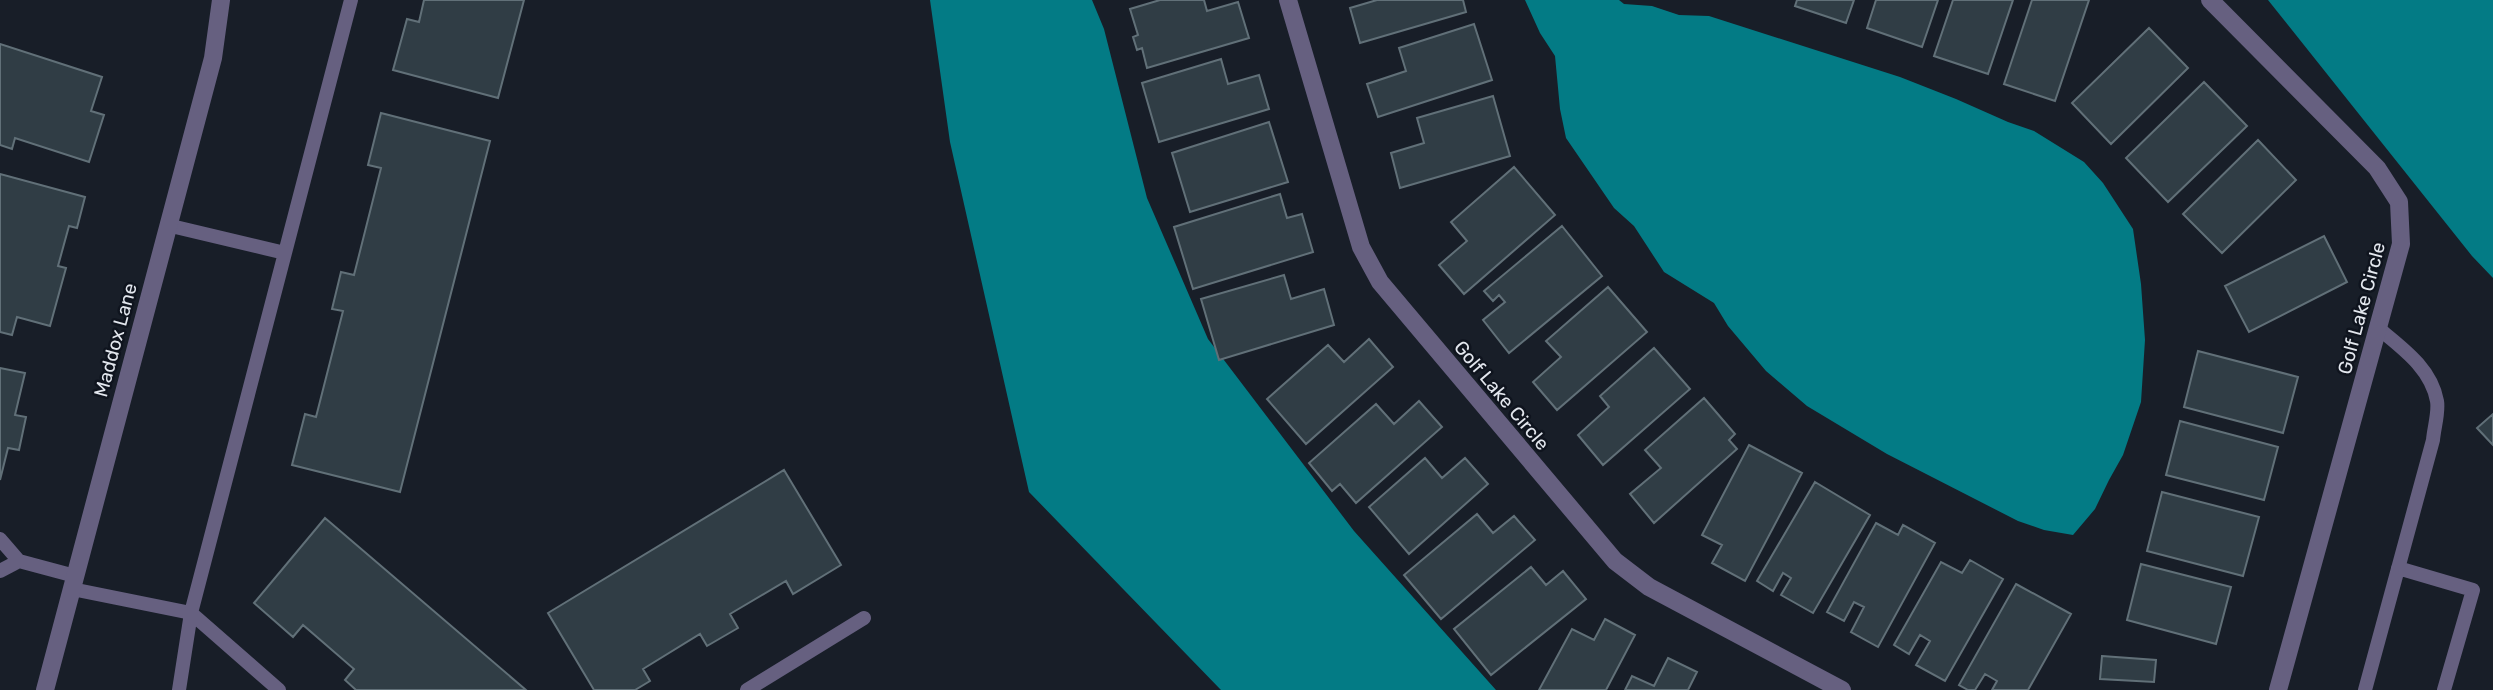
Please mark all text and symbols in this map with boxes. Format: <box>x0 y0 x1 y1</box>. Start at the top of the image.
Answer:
street label: Golf Lake Circle <box>2333 240 2390 377</box>
street label: Maddox Lane <box>89 281 142 400</box>
street label: Golf Lake Circle <box>1449 336 1554 455</box>

